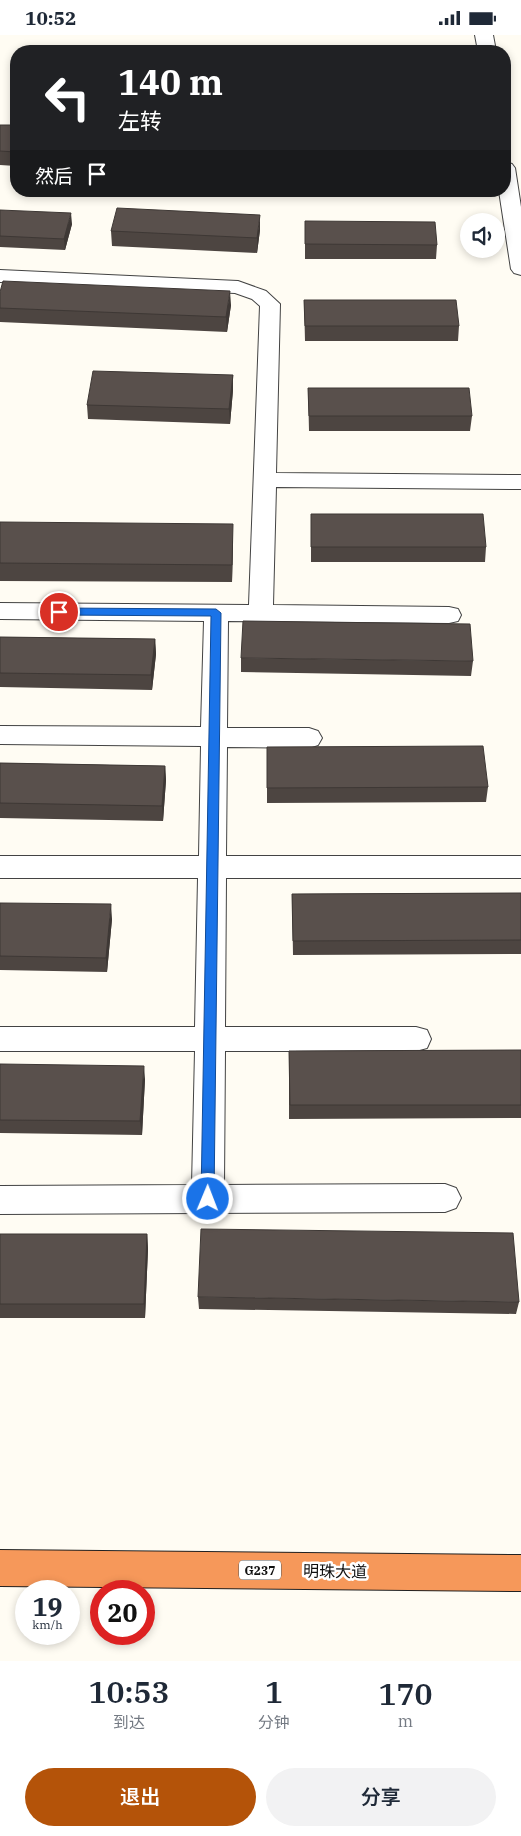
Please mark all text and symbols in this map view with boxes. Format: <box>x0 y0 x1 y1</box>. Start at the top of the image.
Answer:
text: 10:52 <box>25 6 76 30</box>
text: 140 m <box>118 59 223 105</box>
icon: left <box>35 65 100 130</box>
text: 左转 <box>118 106 162 135</box>
icon: arrive <box>83 160 111 188</box>
text: 然后 <box>35 164 73 188</box>
map controls <box>460 213 505 258</box>
button: sound <box>460 213 505 258</box>
pin <box>38 591 80 633</box>
icon: arrive <box>45 598 73 626</box>
position arrow <box>181 1172 233 1224</box>
street label: 明珠大道 <box>303 1560 367 1582</box>
road number: G237 <box>239 1561 281 1579</box>
speed limit sign: 20 <box>90 1580 155 1645</box>
text: 19 <box>32 1590 63 1623</box>
text: km/h <box>32 1617 63 1632</box>
text: 10:53 <box>89 1672 169 1711</box>
text: 1 <box>265 1672 283 1711</box>
text: 170 <box>378 1674 432 1713</box>
text: m <box>398 1711 413 1731</box>
text: 到达 <box>113 1712 145 1732</box>
text: 分钟 <box>258 1712 290 1732</box>
button: 退出 <box>25 1768 256 1826</box>
button: 分享 <box>266 1768 496 1826</box>

